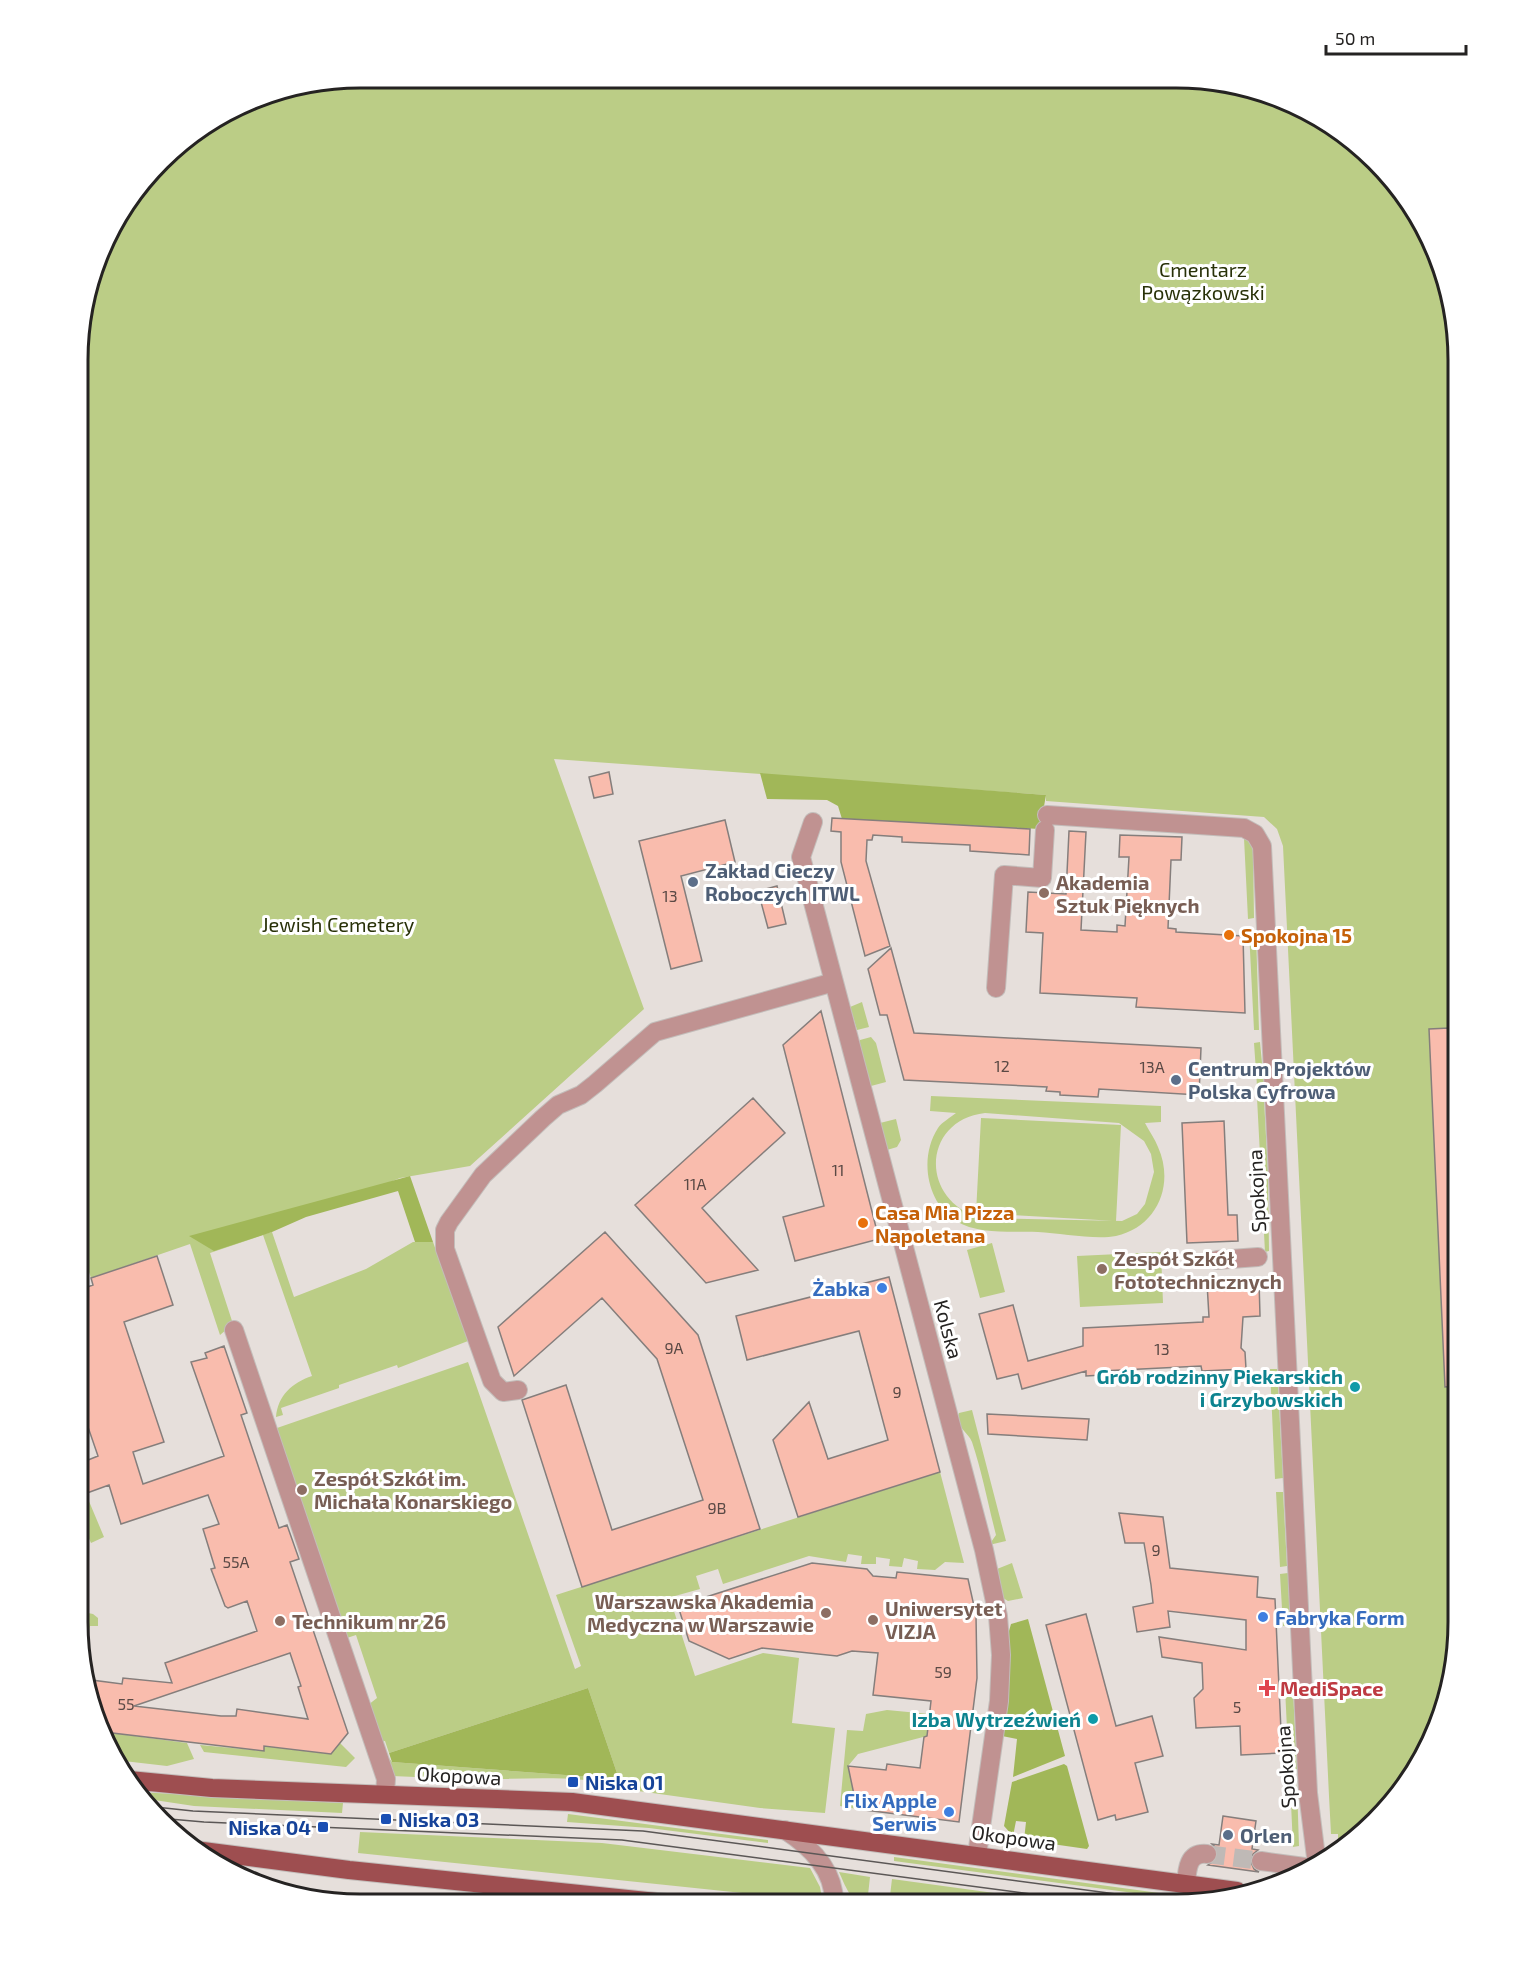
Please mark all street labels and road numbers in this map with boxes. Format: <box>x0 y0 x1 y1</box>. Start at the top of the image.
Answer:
street label: Spokojna <box>1242 1149 1270 1233</box>
street label: Kolska <box>930 1297 968 1361</box>
street label: Spokojna <box>1270 1725 1300 1809</box>
street label: Okopowa <box>416 1761 502 1789</box>
street label: Okopowa <box>970 1819 1058 1855</box>

